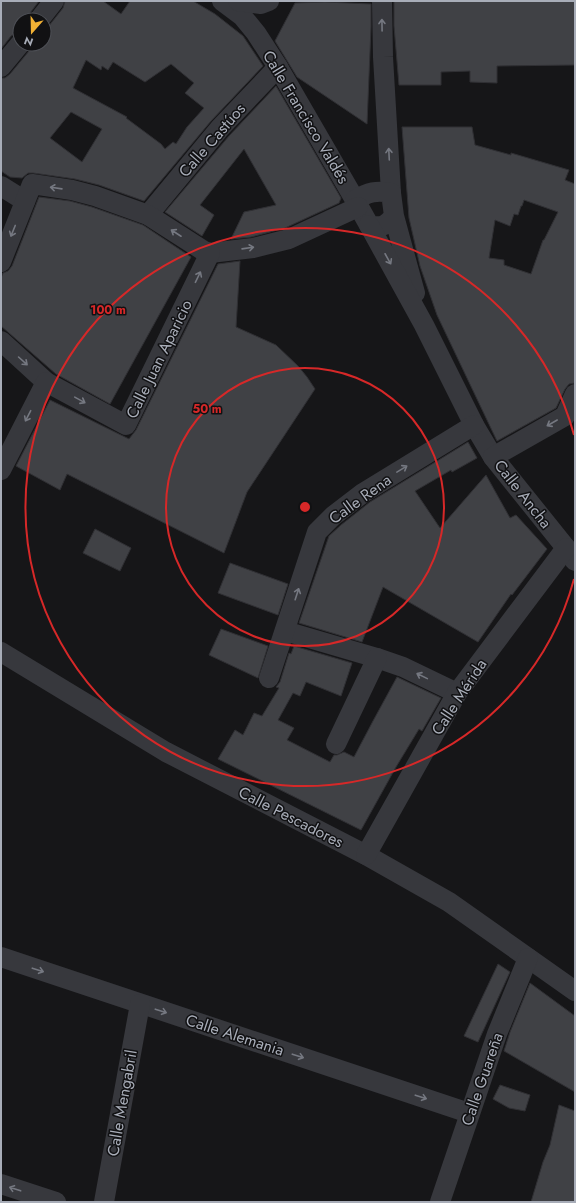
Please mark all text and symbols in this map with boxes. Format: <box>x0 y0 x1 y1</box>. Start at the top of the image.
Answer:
north arrow <box>12 12 52 52</box>
one-way arrow <box>378 19 386 32</box>
text: N <box>22 32 35 50</box>
street label: Calle Francisco Valdés <box>257 46 355 188</box>
street label: Calle Castúos <box>173 98 251 182</box>
one-way arrow <box>385 148 393 161</box>
one-way arrow <box>50 184 63 192</box>
one-way arrow <box>9 225 16 237</box>
one-way arrow <box>171 229 182 237</box>
one-way arrow <box>241 244 254 252</box>
one-way arrow <box>384 253 392 265</box>
one-way arrow <box>195 271 202 283</box>
street label: Calle Juan Aparicio <box>120 295 198 422</box>
text: 100 m <box>90 301 126 319</box>
one-way arrow <box>18 357 29 366</box>
one-way arrow <box>74 397 86 405</box>
text: 50 m <box>192 400 222 418</box>
one-way arrow <box>24 410 31 422</box>
one-way arrow <box>546 420 558 428</box>
street label: Calle Ancha <box>489 455 557 533</box>
one-way arrow <box>396 464 408 472</box>
street label: Calle Rena <box>324 468 396 530</box>
centre of rings <box>298 500 312 514</box>
one-way arrow <box>294 589 302 601</box>
street label: Calle Mérida <box>426 654 492 740</box>
one-way arrow <box>416 672 428 679</box>
street label: Calle Pescadores <box>234 781 348 853</box>
one-way arrow <box>31 967 44 974</box>
one-way arrow <box>155 1008 168 1015</box>
street label: Calle Alemania <box>183 1008 287 1062</box>
street label: Calle Guareña <box>455 1029 509 1129</box>
street label: Calle Mengabril <box>101 1048 143 1158</box>
one-way arrow <box>291 1053 304 1060</box>
one-way arrow <box>415 1094 427 1102</box>
one-way arrow <box>9 1185 22 1192</box>

